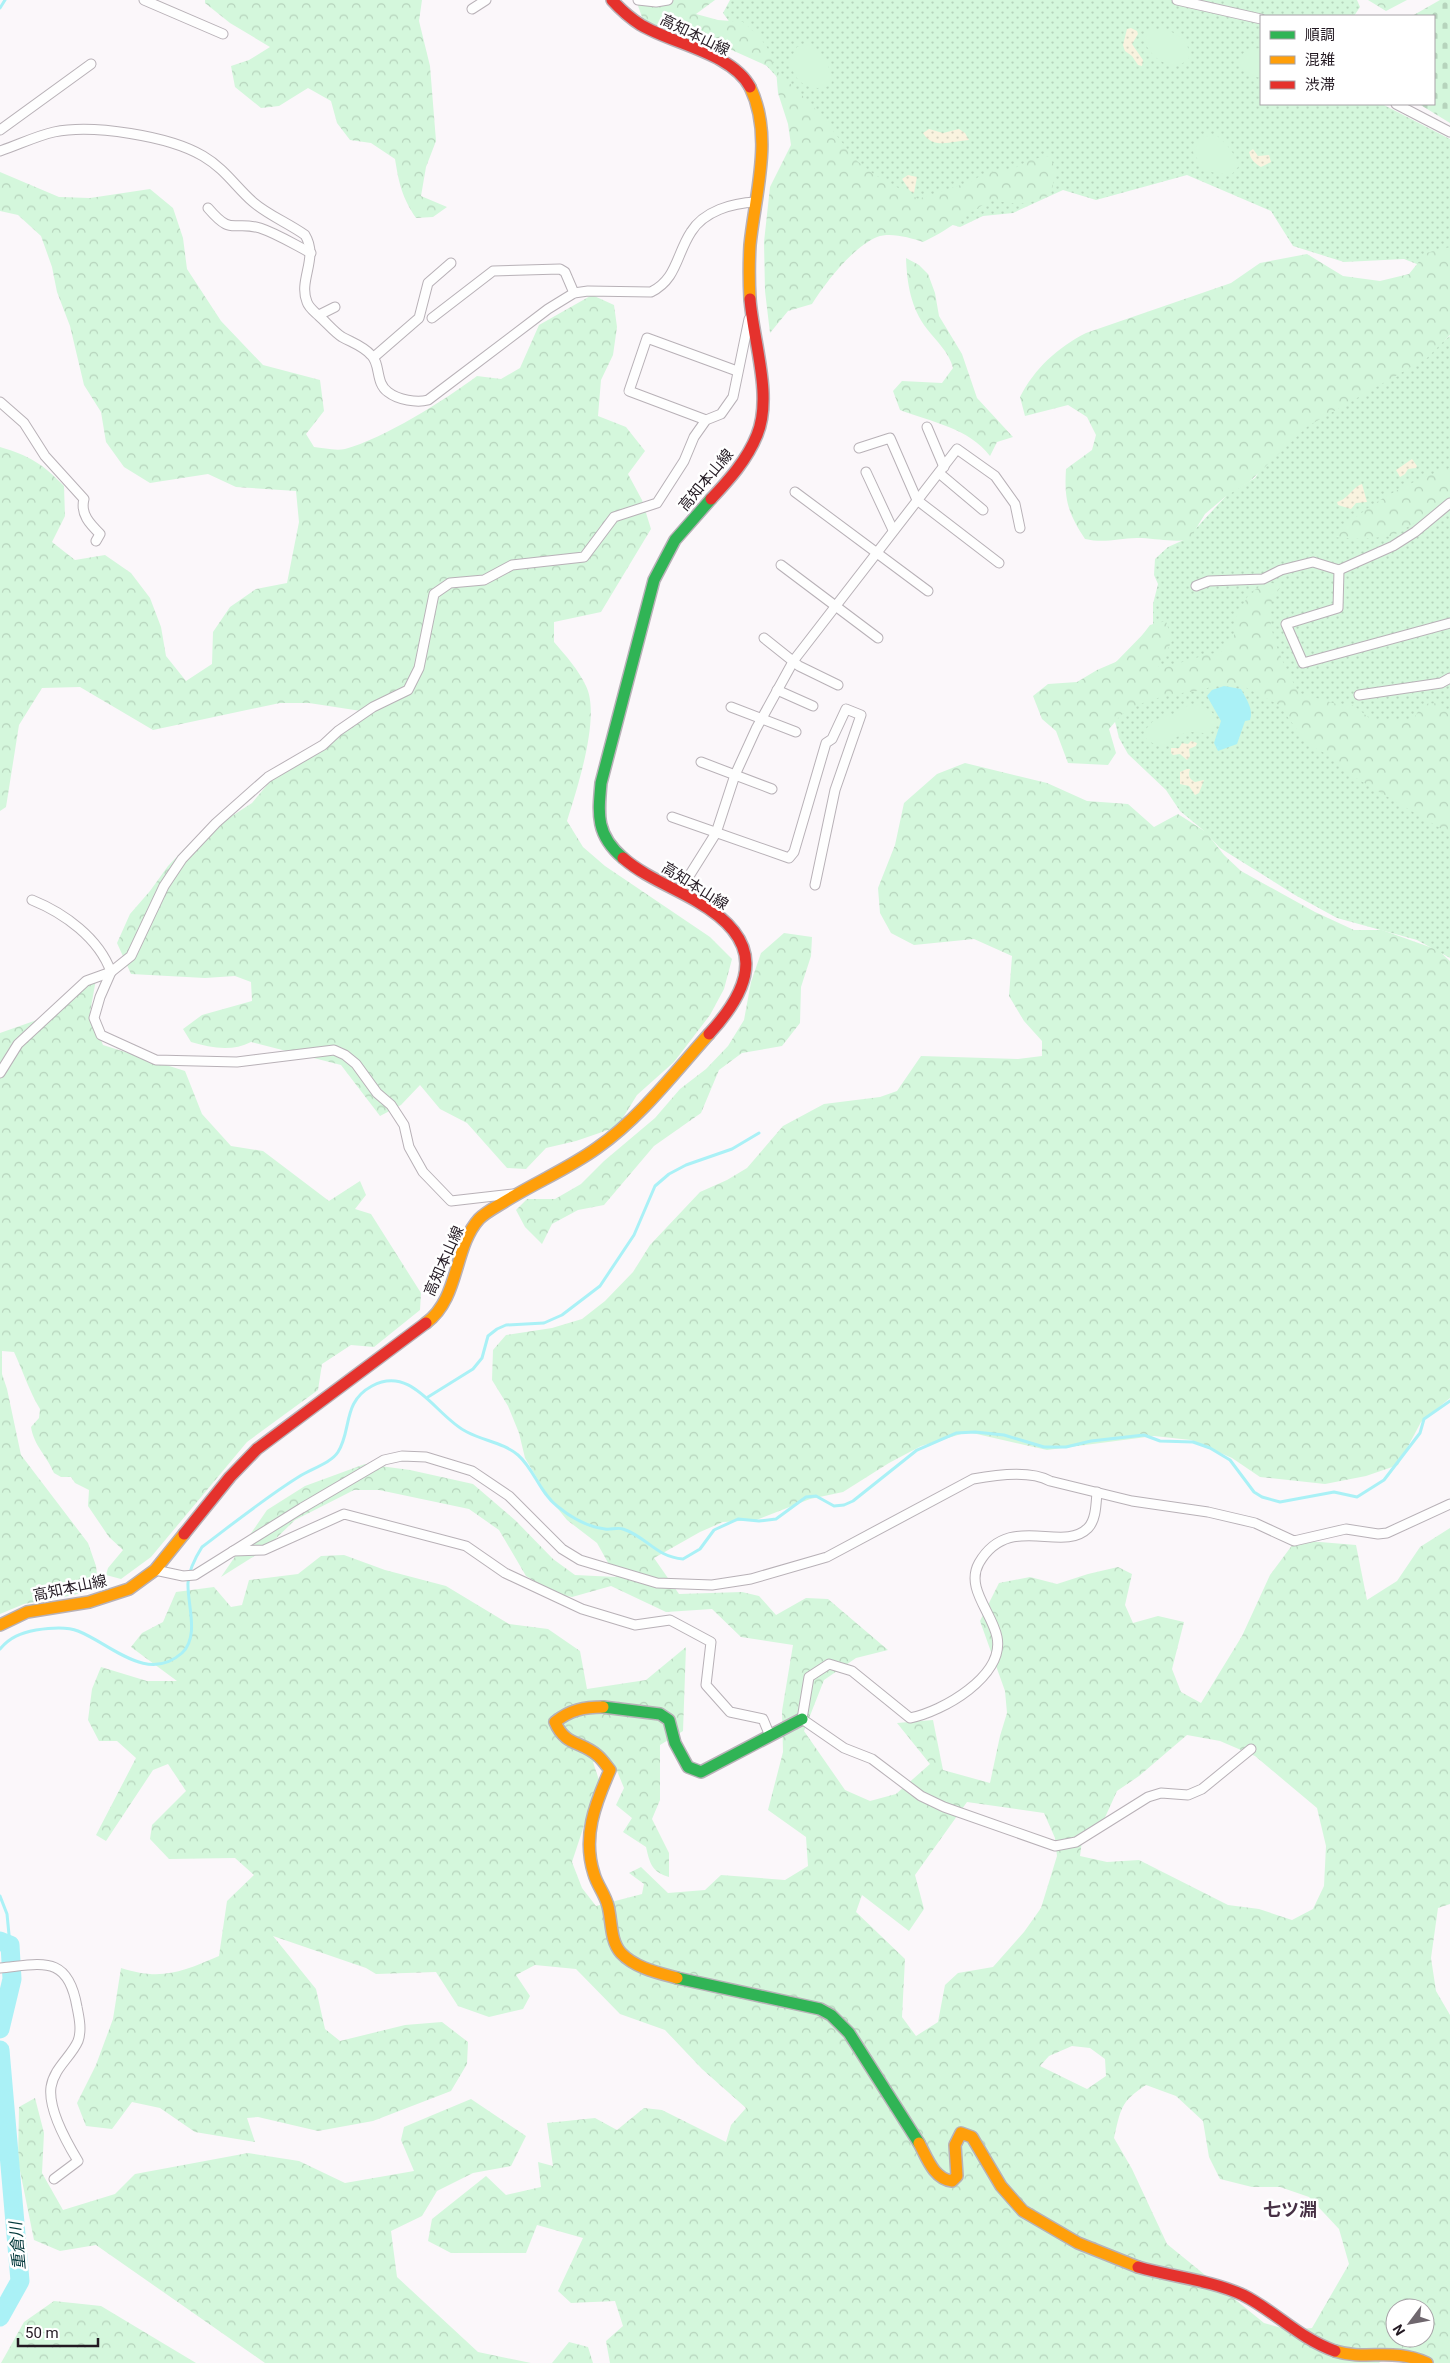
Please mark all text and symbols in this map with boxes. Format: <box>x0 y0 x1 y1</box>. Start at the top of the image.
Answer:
street label: 高知本山線 <box>657 10 733 60</box>
legend <box>1260 15 1435 105</box>
text: 順調 <box>1305 26 1335 44</box>
text: 混雑 <box>1305 51 1335 69</box>
text: 渋滞 <box>1305 76 1335 94</box>
street label: 高知本山線 <box>675 445 737 515</box>
street label: 高知本山線 <box>658 858 732 914</box>
street label: 高知本山線 <box>421 1223 467 1299</box>
street label: 高知本山線 <box>31 1571 109 1605</box>
district label: 七ツ淵 <box>1263 2199 1317 2220</box>
water label: 重倉川 <box>6 2219 29 2271</box>
north arrow <box>1385 2298 1435 2348</box>
scale bar <box>18 2316 98 2348</box>
text: N <box>1390 2321 1408 2338</box>
text: 50 m <box>25 2324 59 2342</box>

